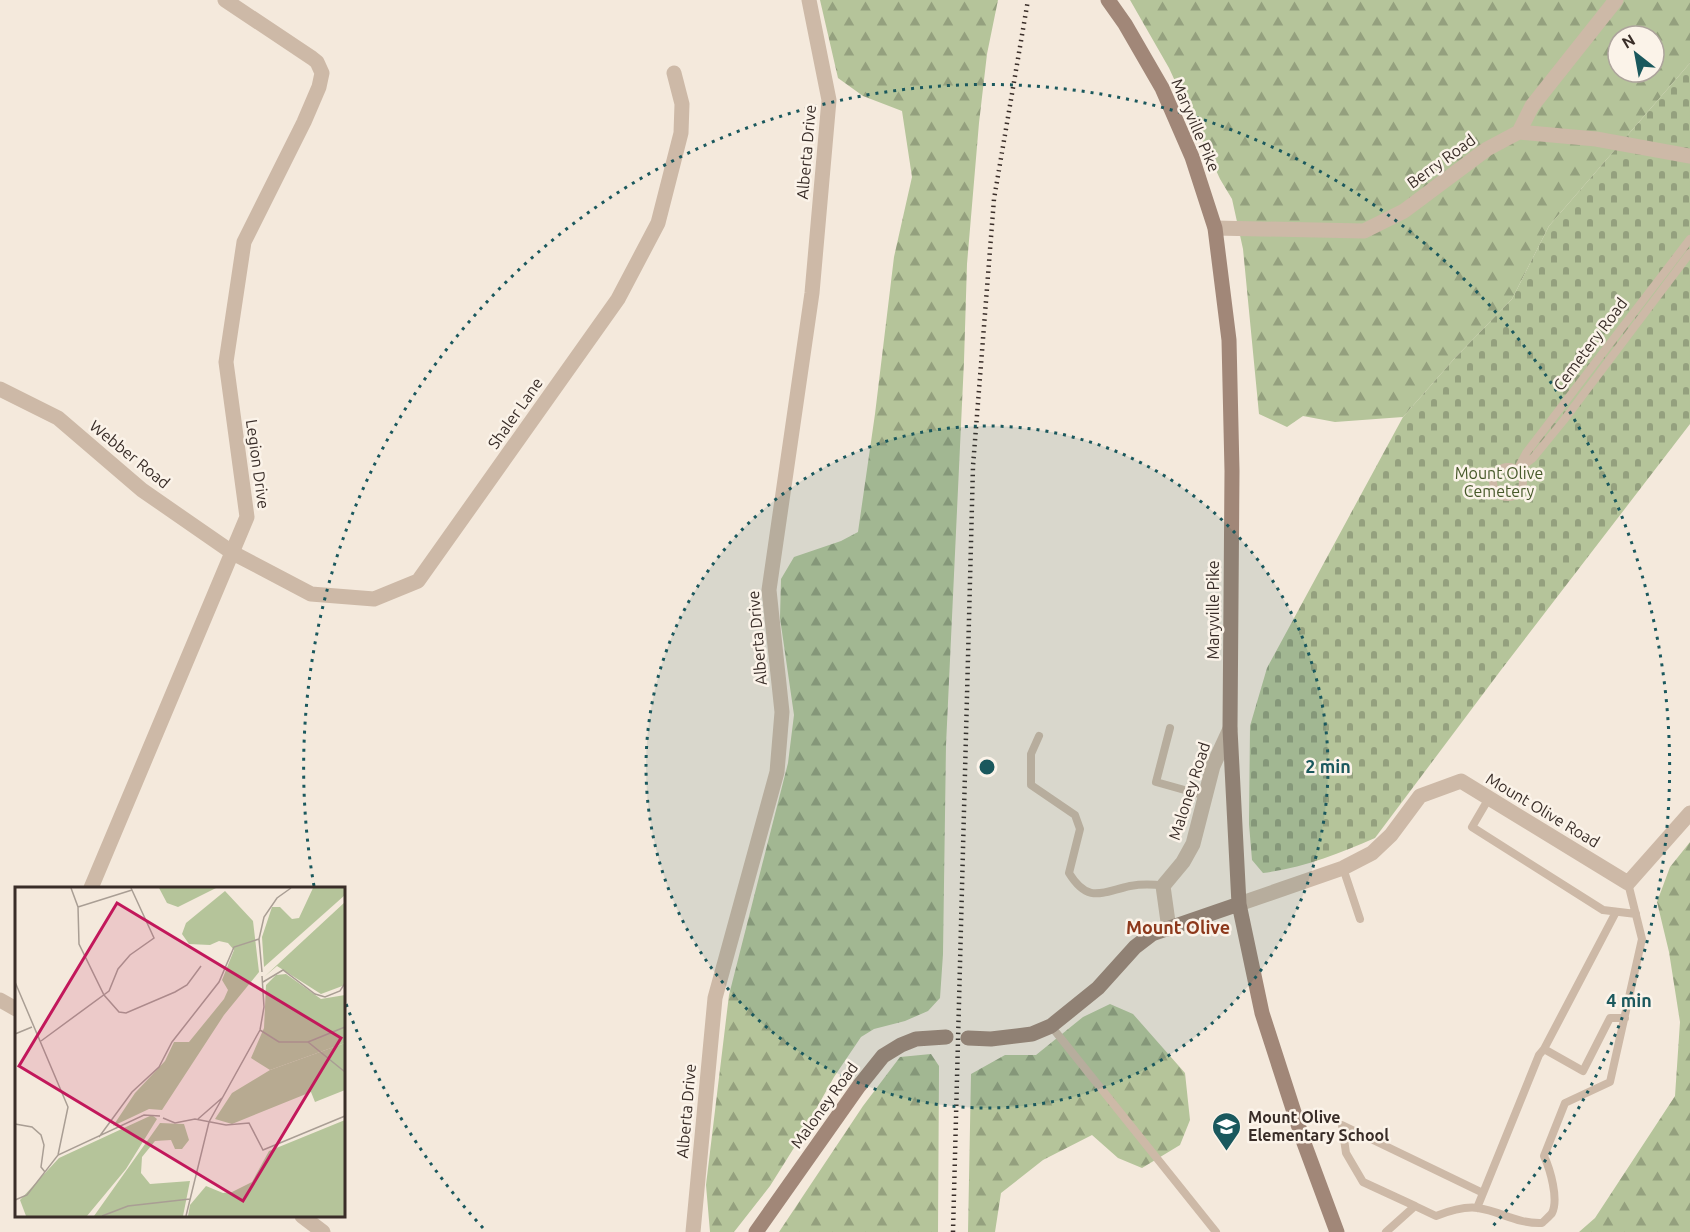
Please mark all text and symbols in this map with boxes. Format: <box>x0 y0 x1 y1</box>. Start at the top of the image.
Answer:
north arrow <box>1606 24 1666 84</box>
text: N <box>1619 30 1638 52</box>
street label: Maryville Pike <box>1168 76 1224 174</box>
street label: Alberta Drive <box>793 104 819 200</box>
street label: Berry Road <box>1403 130 1479 192</box>
street label: Cemetery Road <box>1549 294 1631 394</box>
street label: Shaler Lane <box>484 374 546 452</box>
street label: Webber Road <box>86 416 174 492</box>
street label: Legion Drive <box>243 418 273 510</box>
park label: Mount Olive Cemetery <box>1455 464 1543 500</box>
street label: Maryville Pike <box>1204 560 1222 660</box>
street label: Alberta Drive <box>744 590 770 686</box>
street label: Maloney Road <box>1165 740 1213 842</box>
text: 2 min <box>1305 756 1351 776</box>
centre of rings <box>977 757 997 777</box>
street label: Mount Olive Road <box>1483 769 1603 851</box>
inset map <box>15 887 345 1217</box>
district label: Mount Olive <box>1126 917 1230 937</box>
text: 4 min <box>1606 990 1652 1010</box>
street label: Maloney Road <box>787 1058 861 1152</box>
street label: Alberta Drive <box>673 1063 699 1159</box>
place label: Mount Olive Elementary School <box>1248 1108 1389 1144</box>
school or university icon: Mount Olive Elementary School <box>1211 1110 1243 1152</box>

